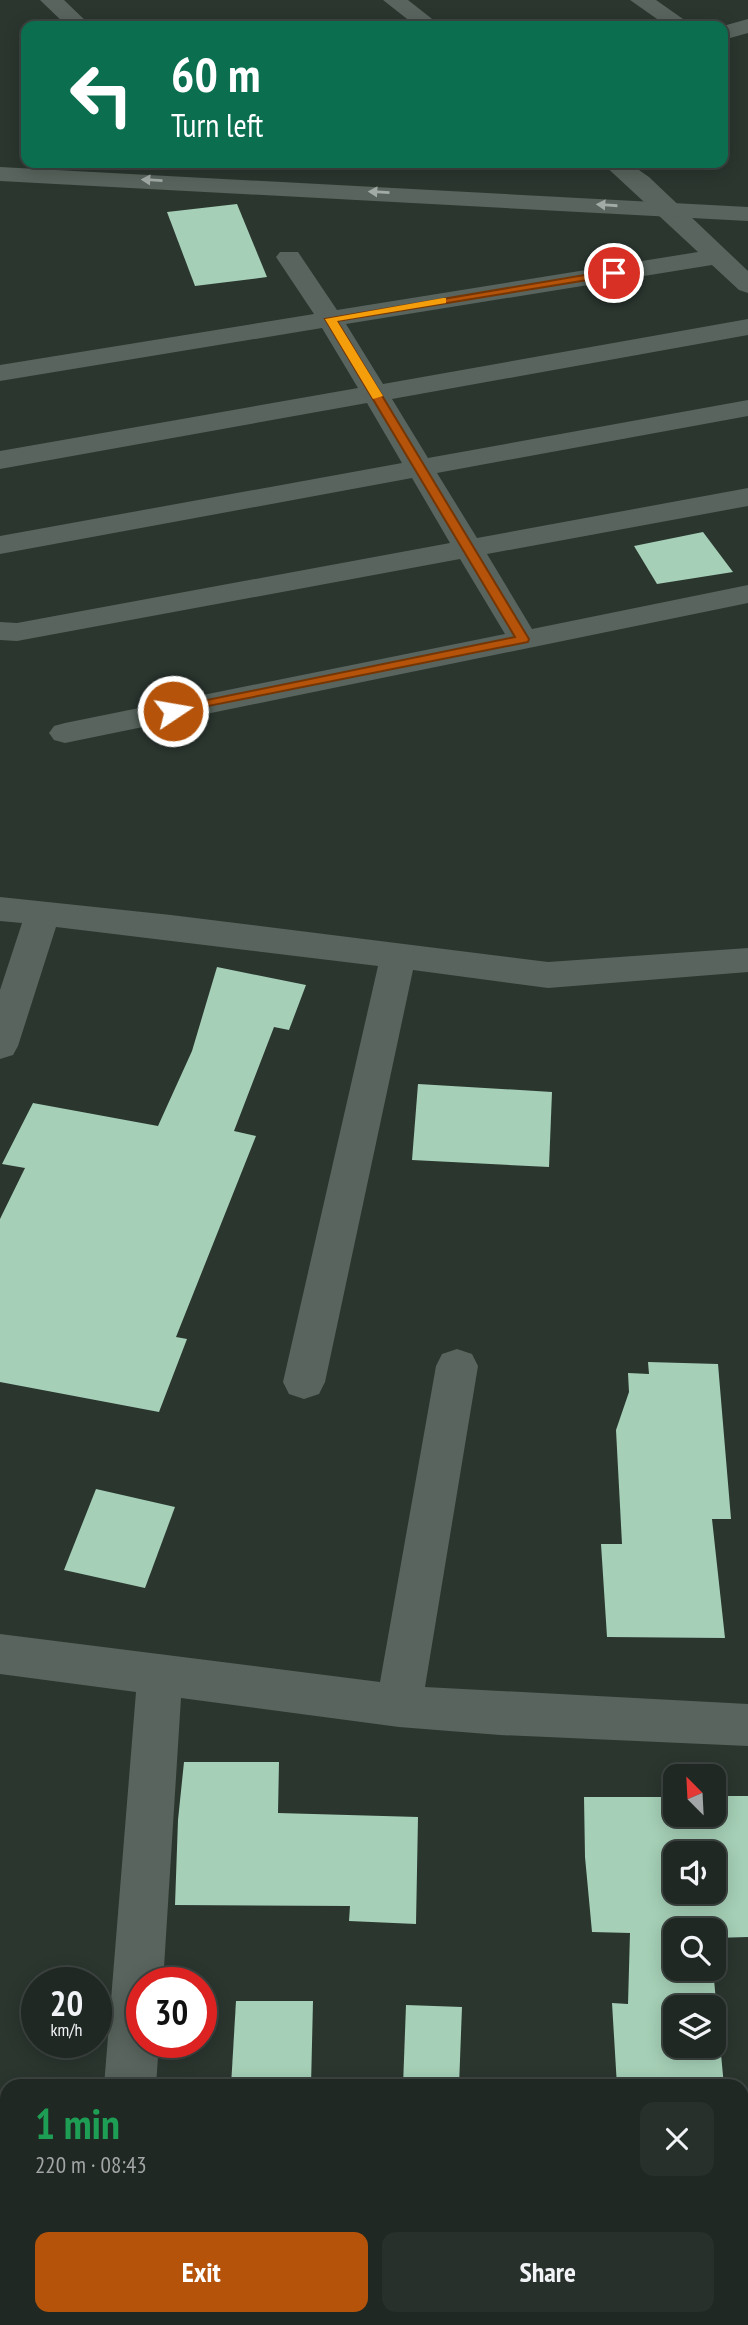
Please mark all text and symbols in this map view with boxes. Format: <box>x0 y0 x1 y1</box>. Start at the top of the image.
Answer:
text: 60 m <box>171 42 260 106</box>
icon: left <box>56 49 147 140</box>
text: Turn left <box>171 104 263 146</box>
one-way arrow <box>141 174 163 185</box>
one-way arrow <box>368 186 390 197</box>
one-way arrow <box>595 199 617 210</box>
pin <box>584 243 644 303</box>
icon: arrive <box>595 254 633 292</box>
position arrow <box>136 674 210 748</box>
north arrow <box>663 1764 726 1827</box>
map controls <box>663 1764 726 2058</box>
button: sound <box>663 1841 726 1904</box>
button: search <box>663 1918 726 1981</box>
speed limit sign: 30 <box>126 1967 217 2058</box>
text: 20 <box>50 1980 83 2026</box>
button: layers <box>663 1995 726 2058</box>
text: km/h <box>51 2018 82 2041</box>
text: 1 min <box>35 2096 120 2151</box>
button: close <box>640 2102 714 2176</box>
text: 220 m · 08:43 <box>35 2150 147 2179</box>
button: Exit <box>35 2232 368 2312</box>
button: Share <box>382 2232 714 2312</box>

